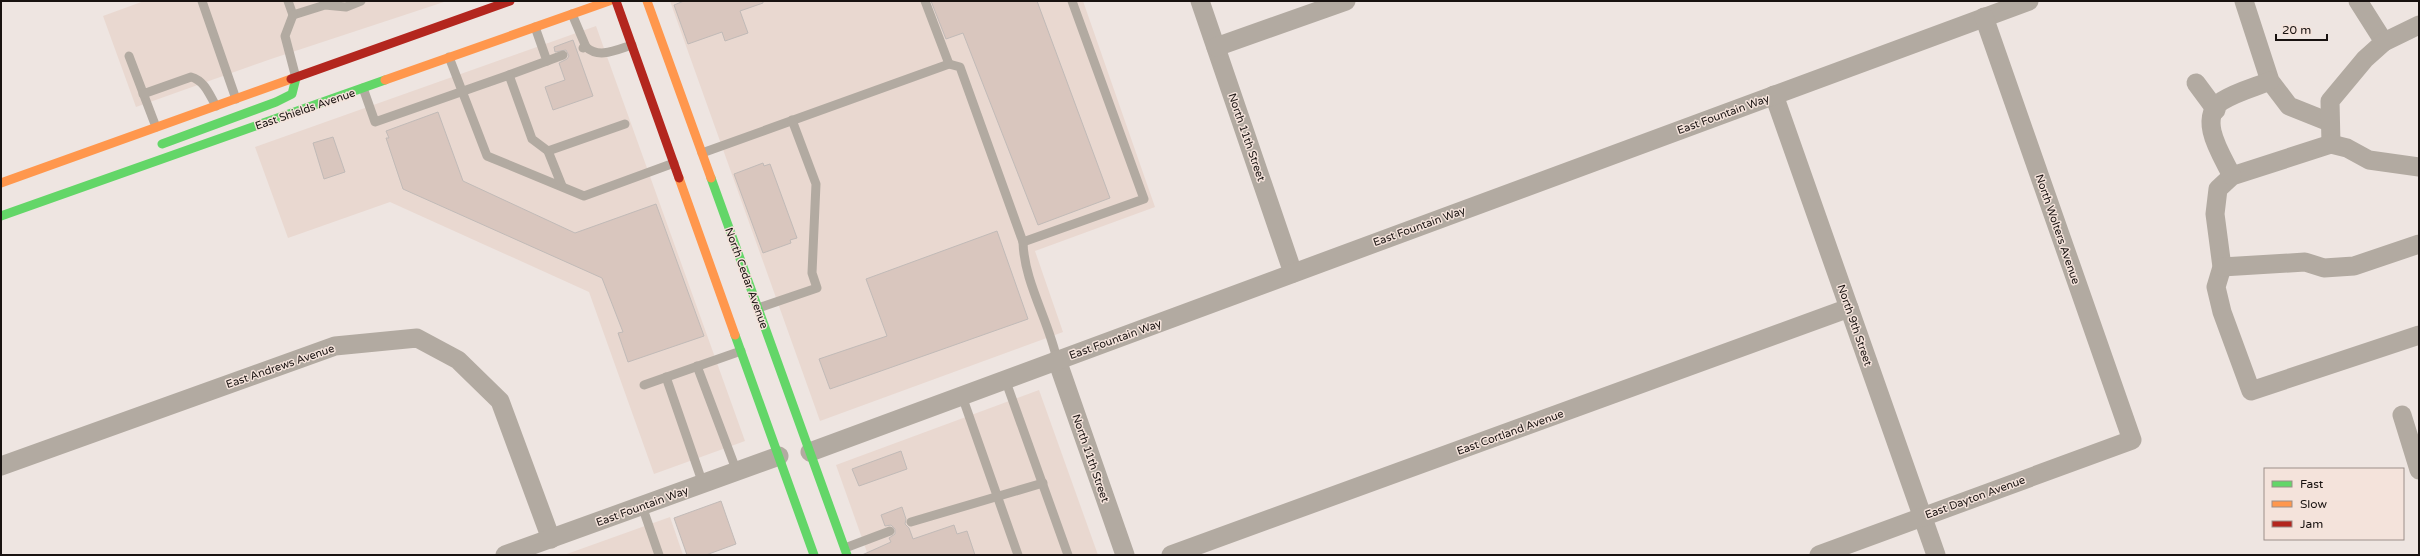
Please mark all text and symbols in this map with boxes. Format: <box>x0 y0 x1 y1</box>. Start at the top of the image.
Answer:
scale bar <box>2276 16 2327 42</box>
text: 20 m <box>2282 23 2311 37</box>
street label: East Shields Avenue <box>253 86 357 133</box>
street label: North 11th Street <box>1225 91 1268 183</box>
street label: East Fountain Way <box>1675 92 1771 137</box>
street label: North Wolters Avenue <box>2033 172 2082 286</box>
street label: East Fountain Way <box>1371 204 1467 249</box>
street label: North Cedar Avenue <box>722 226 771 330</box>
street label: North 9th Street <box>1834 283 1875 368</box>
street label: East Fountain Way <box>1067 317 1163 362</box>
street label: East Andrews Avenue <box>224 342 336 391</box>
street label: East Cortland Avenue <box>1455 407 1565 458</box>
street label: North 11th Street <box>1069 412 1112 504</box>
legend <box>2264 468 2404 540</box>
street label: East Dayton Avenue <box>1923 473 2027 522</box>
text: Fast <box>2300 477 2324 491</box>
street label: East Fountain Way <box>594 484 690 529</box>
text: Slow <box>2300 497 2327 511</box>
text: Jam <box>2300 517 2323 531</box>

